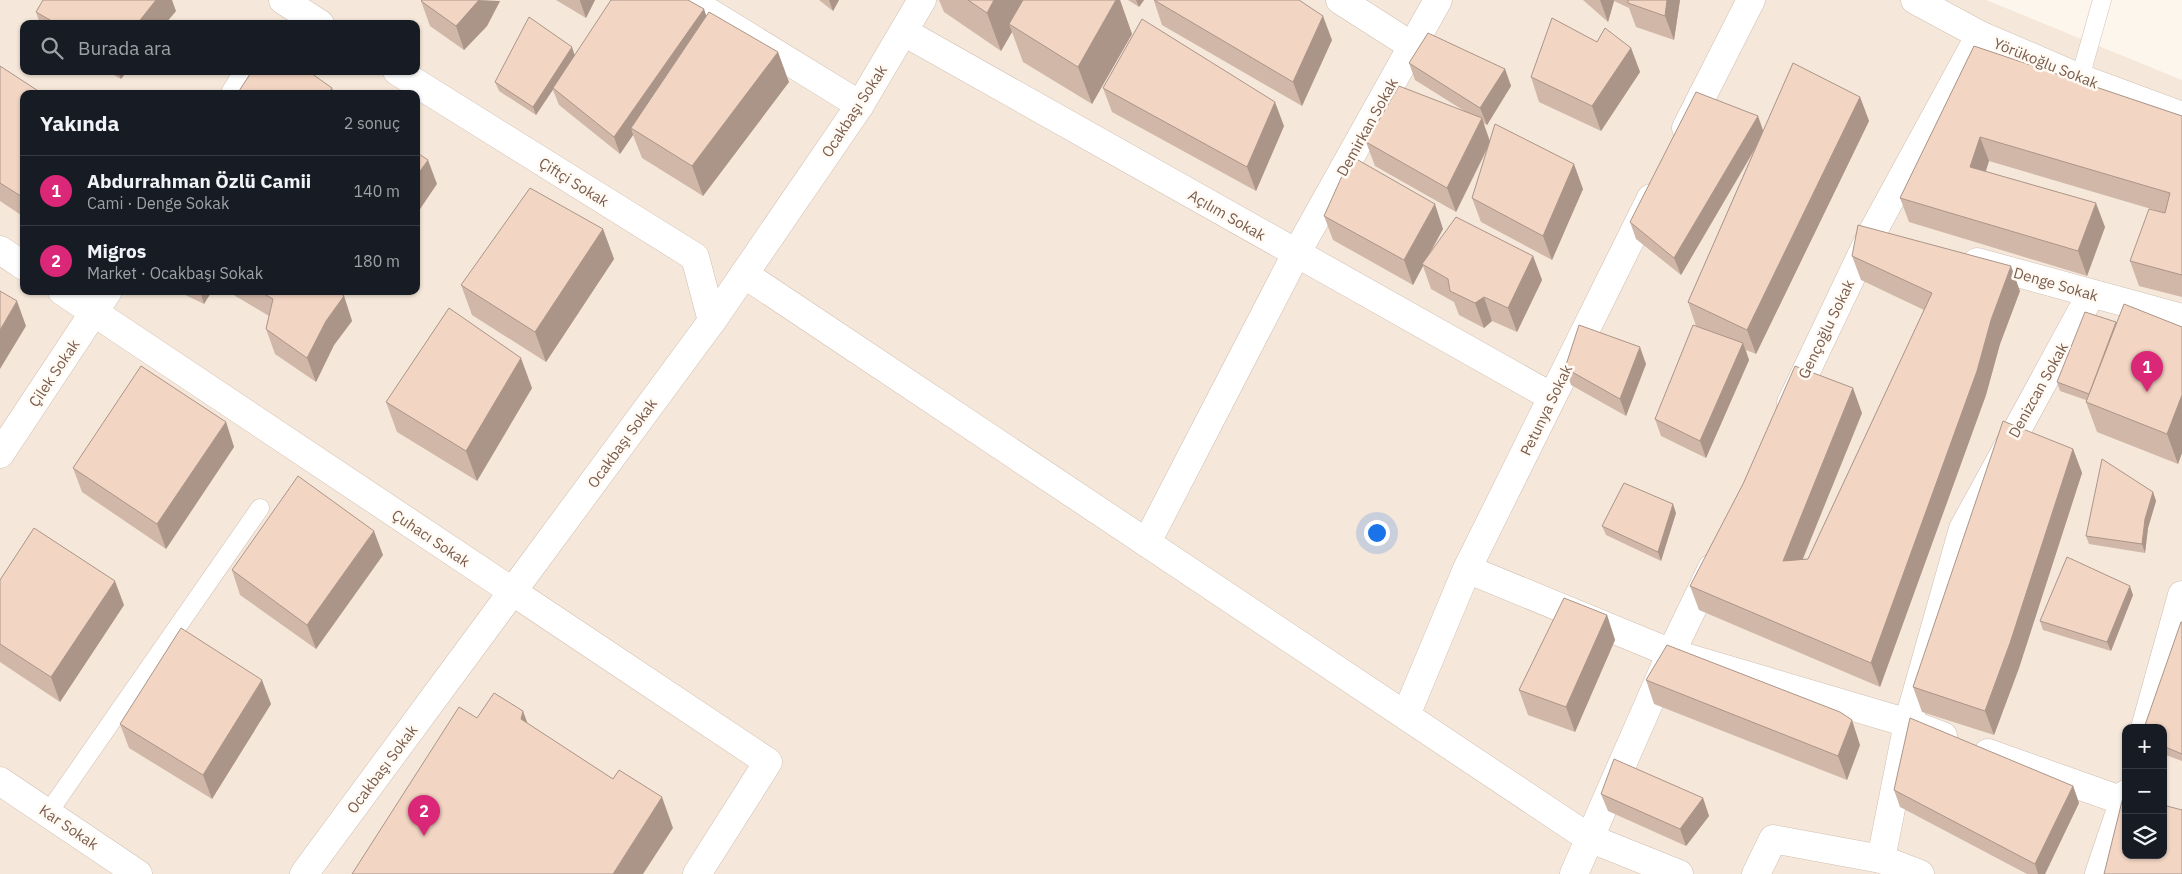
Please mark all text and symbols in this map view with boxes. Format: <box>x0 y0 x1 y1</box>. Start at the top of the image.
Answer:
search box <box>20 20 420 75</box>
street label: Yörükoğlu Sokak <box>1991 33 2101 93</box>
icon: search <box>38 34 66 62</box>
text: Burada ara <box>78 36 171 60</box>
street label: Ocakbaşı Sokak <box>817 61 891 161</box>
street label: Demirkan Sokak <box>1332 74 1402 179</box>
text: Yakında <box>40 109 120 137</box>
text: 2 sonuç <box>344 113 400 133</box>
street label: Çiftçi Sokak <box>536 153 613 211</box>
text: Abdurrahman Özlü Camii <box>87 169 311 193</box>
text: 1 <box>51 181 61 201</box>
text: 140 m <box>353 181 400 201</box>
street label: Açılım Sokak <box>1185 185 1269 245</box>
text: Cami · Denge Sokak <box>87 193 229 213</box>
text: Migros <box>87 239 146 263</box>
text: 2 <box>51 251 61 271</box>
text: 180 m <box>353 251 400 271</box>
text: Market · Ocakbaşı Sokak <box>87 263 263 283</box>
street label: Denge Sokak <box>2011 263 2101 305</box>
street label: Gençoğlu Sokak <box>1794 276 1858 382</box>
street label: Çilek Sokak <box>24 335 84 411</box>
street label: Denizcan Sokak <box>2004 339 2072 441</box>
pin: 1 <box>2131 351 2163 392</box>
street label: Petunya Sokak <box>1516 361 1576 459</box>
street label: Ocakbaşı Sokak <box>583 394 661 492</box>
street label: Çuhacı Sokak <box>388 505 474 571</box>
your location <box>1364 520 1390 546</box>
street label: Ocakbaşı Sokak <box>342 721 422 817</box>
map controls <box>2122 724 2167 859</box>
button: + <box>2122 724 2167 769</box>
button: − <box>2122 769 2167 814</box>
pin: 2 <box>408 795 440 836</box>
street label: Kar Sokak <box>36 800 102 854</box>
button: layers <box>2122 814 2167 859</box>

